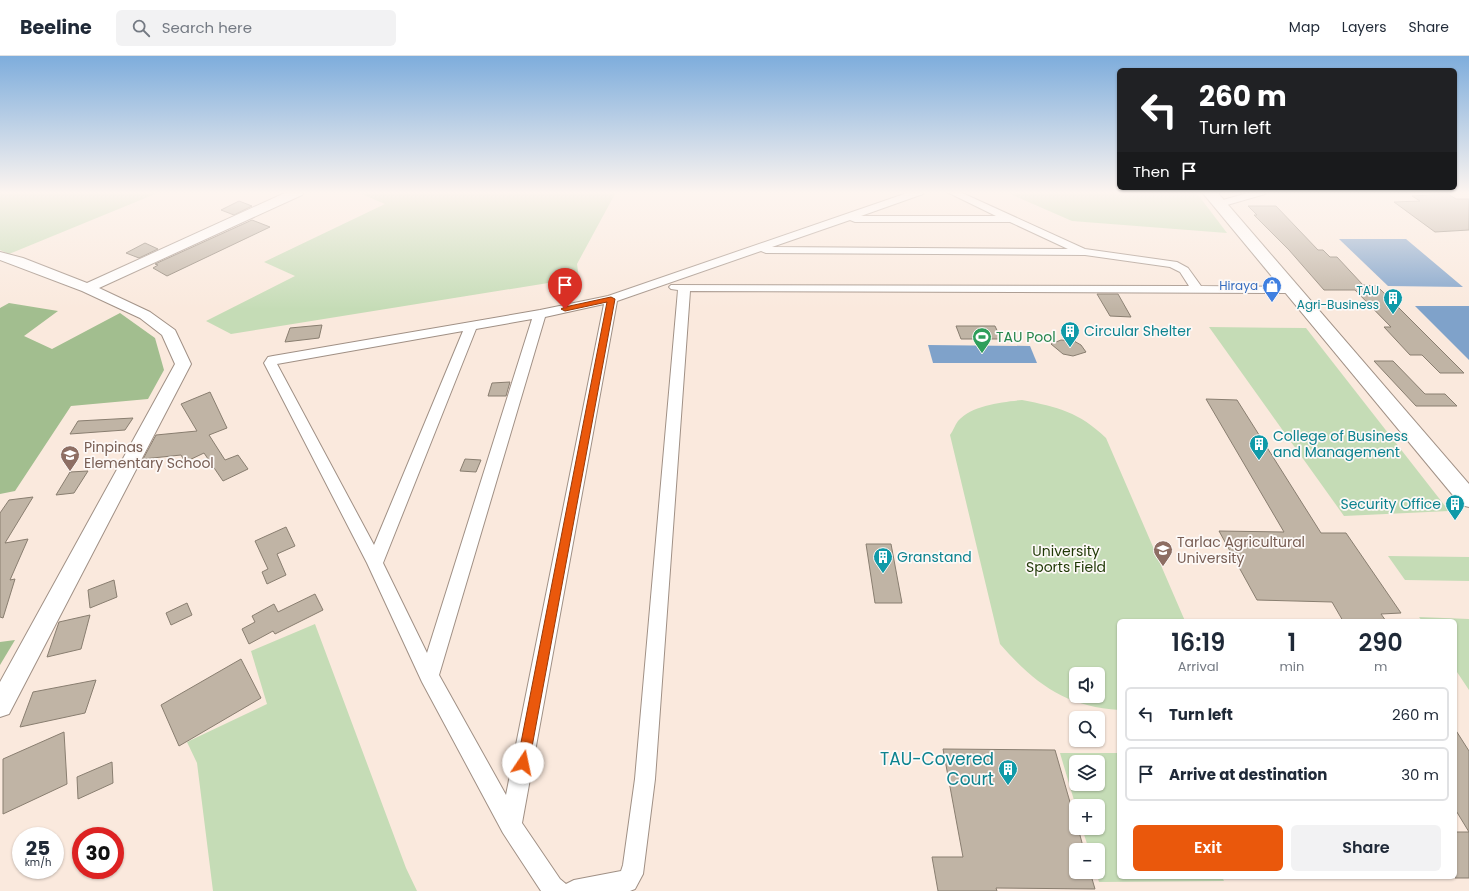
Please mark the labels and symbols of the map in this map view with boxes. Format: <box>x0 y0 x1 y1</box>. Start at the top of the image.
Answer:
pin <box>548 268 582 309</box>
shop icon: Hiraya <box>1261 275 1283 303</box>
place label: Hiraya <box>1219 277 1258 294</box>
place label: TAU Agri-Business <box>1297 282 1379 313</box>
building icon: TAU Agri-Business <box>1382 287 1404 315</box>
building icon: Circular Shelter <box>1059 320 1081 348</box>
place label: Circular Shelter <box>1084 321 1191 341</box>
sports icon: TAU Pool <box>971 326 993 354</box>
place label: TAU Pool <box>996 327 1056 347</box>
place label: College of Business and Management <box>1273 426 1408 462</box>
building icon: College of Business and Management <box>1248 433 1270 461</box>
place label: Pinpinas Elementary School <box>84 437 214 473</box>
school or university icon: Pinpinas Elementary School <box>59 444 81 472</box>
building icon: Security Office <box>1444 493 1466 521</box>
place label: Security Office <box>1340 494 1441 514</box>
place label: Tarlac Agricultural University <box>1177 532 1305 568</box>
school or university icon: Tarlac Agricultural University <box>1152 539 1174 567</box>
park label: University Sports Field <box>1026 541 1106 577</box>
building icon: Granstand <box>872 546 894 574</box>
place label: Granstand <box>897 547 972 567</box>
position arrow <box>502 742 544 784</box>
place label: TAU-Covered Court <box>880 747 994 791</box>
building icon: TAU-Covered Court <box>997 758 1019 786</box>
speed limit sign: 30 <box>72 827 124 879</box>

